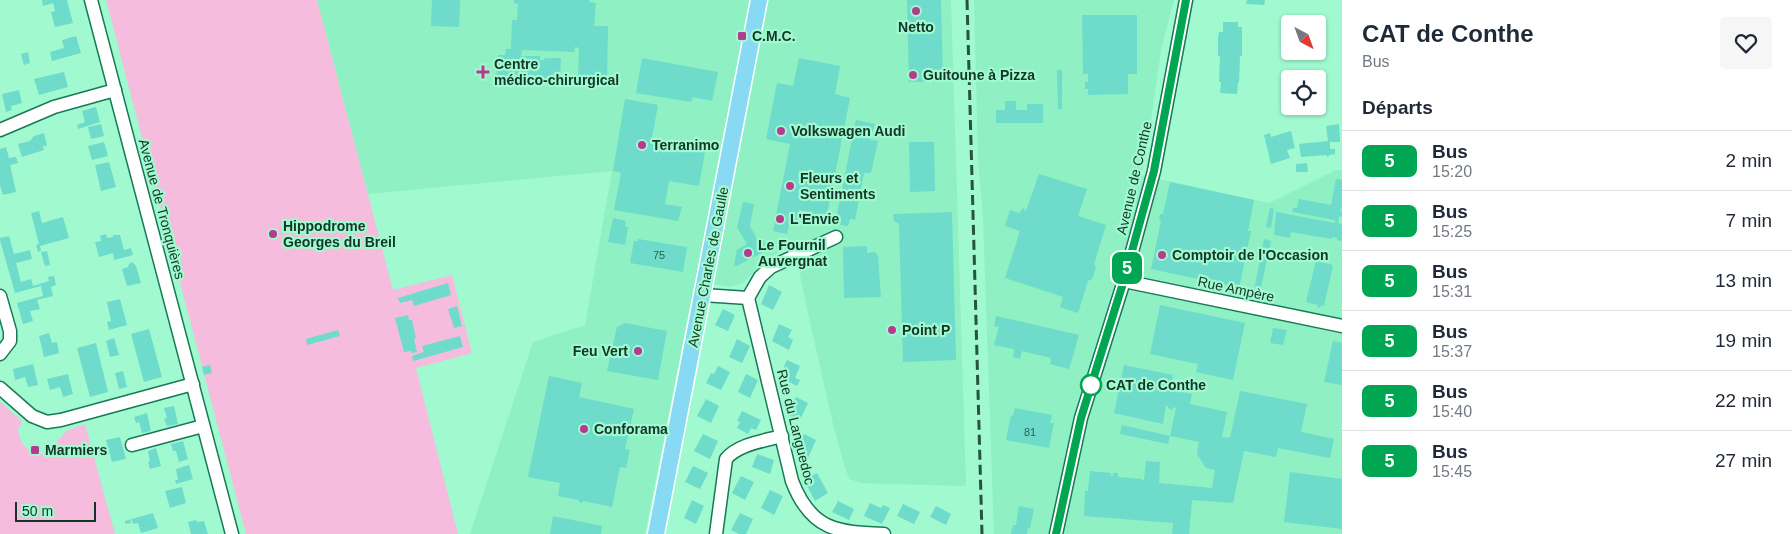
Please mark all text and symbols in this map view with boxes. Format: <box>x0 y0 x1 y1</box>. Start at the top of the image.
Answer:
marker: Netto <box>910 5 922 17</box>
north arrow <box>1281 15 1326 60</box>
map controls <box>1281 15 1326 115</box>
button: heart <box>1720 17 1772 69</box>
place label: Netto <box>898 19 934 35</box>
text: CAT de Conthe <box>1362 20 1534 47</box>
place label: C.M.C. <box>752 28 796 44</box>
marker: C.M.C. <box>736 30 748 42</box>
text: Bus <box>1362 53 1390 70</box>
place label: Centre médico-chirurgical <box>494 56 619 88</box>
marker: Centre médico-chirurgical <box>476 65 490 79</box>
place label: Guitoune à Pizza <box>923 67 1035 83</box>
marker: Guitoune à Pizza <box>907 69 919 81</box>
button: locate <box>1281 70 1326 115</box>
text: Départs <box>1362 97 1433 118</box>
street label: Avenue de Conthe <box>1113 120 1155 236</box>
place label: Volkswagen Audi <box>791 123 905 139</box>
marker: Volkswagen Audi <box>775 125 787 137</box>
street label: Avenue de Tronquières <box>136 137 188 281</box>
place label: Terranimo <box>652 137 719 153</box>
marker: Terranimo <box>636 139 648 151</box>
text: Bus <box>1432 141 1468 162</box>
text: 2 min <box>1726 150 1772 171</box>
text: 5 <box>1384 151 1395 171</box>
text: 15:20 <box>1432 163 1472 180</box>
place label: Fleurs et Sentiments <box>800 170 876 202</box>
marker: Fleurs et Sentiments <box>784 180 796 192</box>
street label: Avenue Charles de Gaulle <box>685 185 731 349</box>
text: Bus <box>1432 201 1468 222</box>
text: 7 min <box>1726 210 1772 231</box>
place label: L'Envie <box>790 211 839 227</box>
text: 5 <box>1384 211 1395 231</box>
marker: L'Envie <box>774 213 786 225</box>
place label: Hippodrome Georges du Breil <box>283 218 396 250</box>
text: 15:25 <box>1432 223 1472 240</box>
marker: Hippodrome Georges du Breil <box>267 228 279 240</box>
place label: Le Fournil Auvergnat <box>758 237 828 269</box>
marker: Le Fournil Auvergnat <box>742 247 754 259</box>
place label: Comptoir de l'Occasion <box>1172 247 1329 263</box>
house number: 75 <box>653 249 665 261</box>
marker: Comptoir de l'Occasion <box>1156 249 1168 261</box>
line badge: 5 <box>1111 252 1143 284</box>
text: 5 <box>1122 258 1132 278</box>
text: Bus <box>1432 261 1468 282</box>
text: 13 min <box>1715 270 1772 291</box>
text: 5 <box>1384 271 1395 291</box>
street label: Rue Ampère <box>1196 273 1276 305</box>
text: 15:31 <box>1432 283 1472 300</box>
text: Bus <box>1432 321 1468 342</box>
place label: Point P <box>902 322 950 338</box>
marker: Point P <box>886 324 898 336</box>
text: 19 min <box>1715 330 1772 351</box>
text: 5 <box>1384 331 1395 351</box>
place label: Feu Vert <box>573 343 628 359</box>
text: 15:37 <box>1432 343 1472 360</box>
marker: Feu Vert <box>632 345 644 357</box>
street label: Rue du Languedoc <box>774 368 818 486</box>
marker: CAT de Conthe <box>1080 374 1102 396</box>
place label: CAT de Conthe <box>1106 377 1206 393</box>
text: Bus <box>1432 381 1468 402</box>
text: 22 min <box>1715 390 1772 411</box>
text: 5 <box>1384 391 1395 411</box>
text: 15:40 <box>1432 403 1472 420</box>
place label: Conforama <box>594 421 668 437</box>
marker: Conforama <box>578 423 590 435</box>
house number: 81 <box>1024 426 1036 438</box>
text: Bus <box>1432 441 1468 462</box>
place label: Marmiers <box>45 442 107 458</box>
marker: Marmiers <box>29 444 41 456</box>
text: 27 min <box>1715 450 1772 471</box>
text: 5 <box>1384 451 1395 471</box>
text: 15:45 <box>1432 463 1472 480</box>
scale bar <box>15 499 96 522</box>
text: 50 m <box>22 503 53 519</box>

